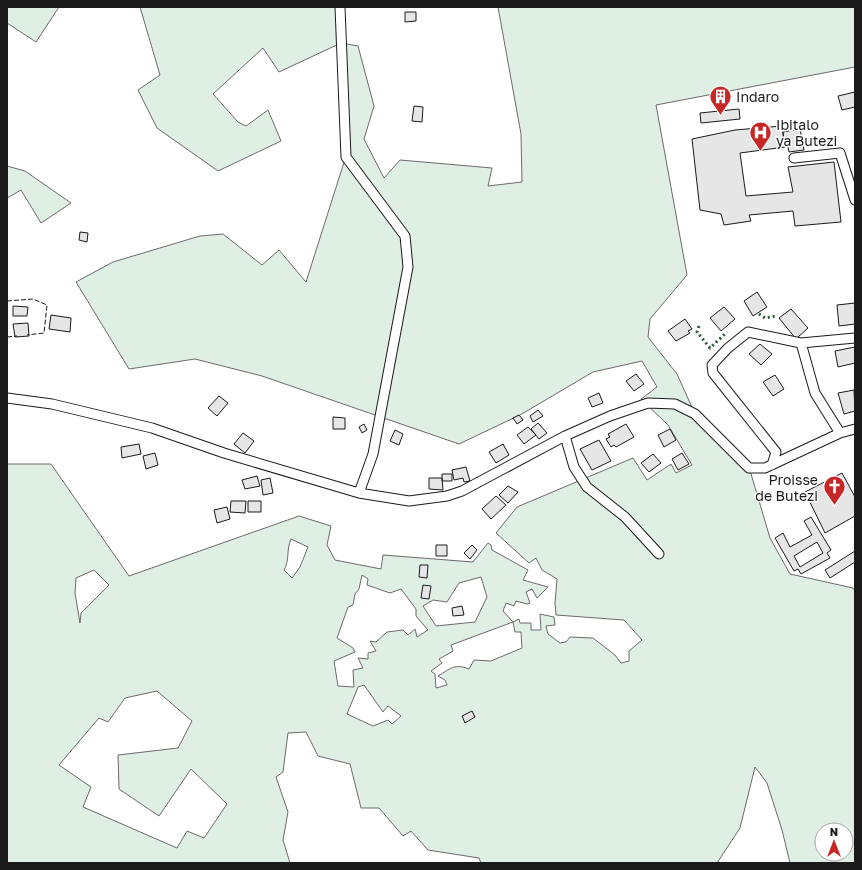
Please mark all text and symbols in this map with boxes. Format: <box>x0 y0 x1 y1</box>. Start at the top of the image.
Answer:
building icon: Indaro <box>707 83 733 116</box>
place label: Indaro <box>736 88 779 105</box>
place label: Ibitalo ya Butezi <box>776 116 837 149</box>
hospital icon: Ibitalo ya Butezi <box>747 119 773 152</box>
place label: Proisse de Butezi <box>755 471 818 504</box>
church icon: Proisse de Butezi <box>821 474 847 507</box>
north arrow <box>814 822 854 862</box>
text: N <box>830 825 838 838</box>

